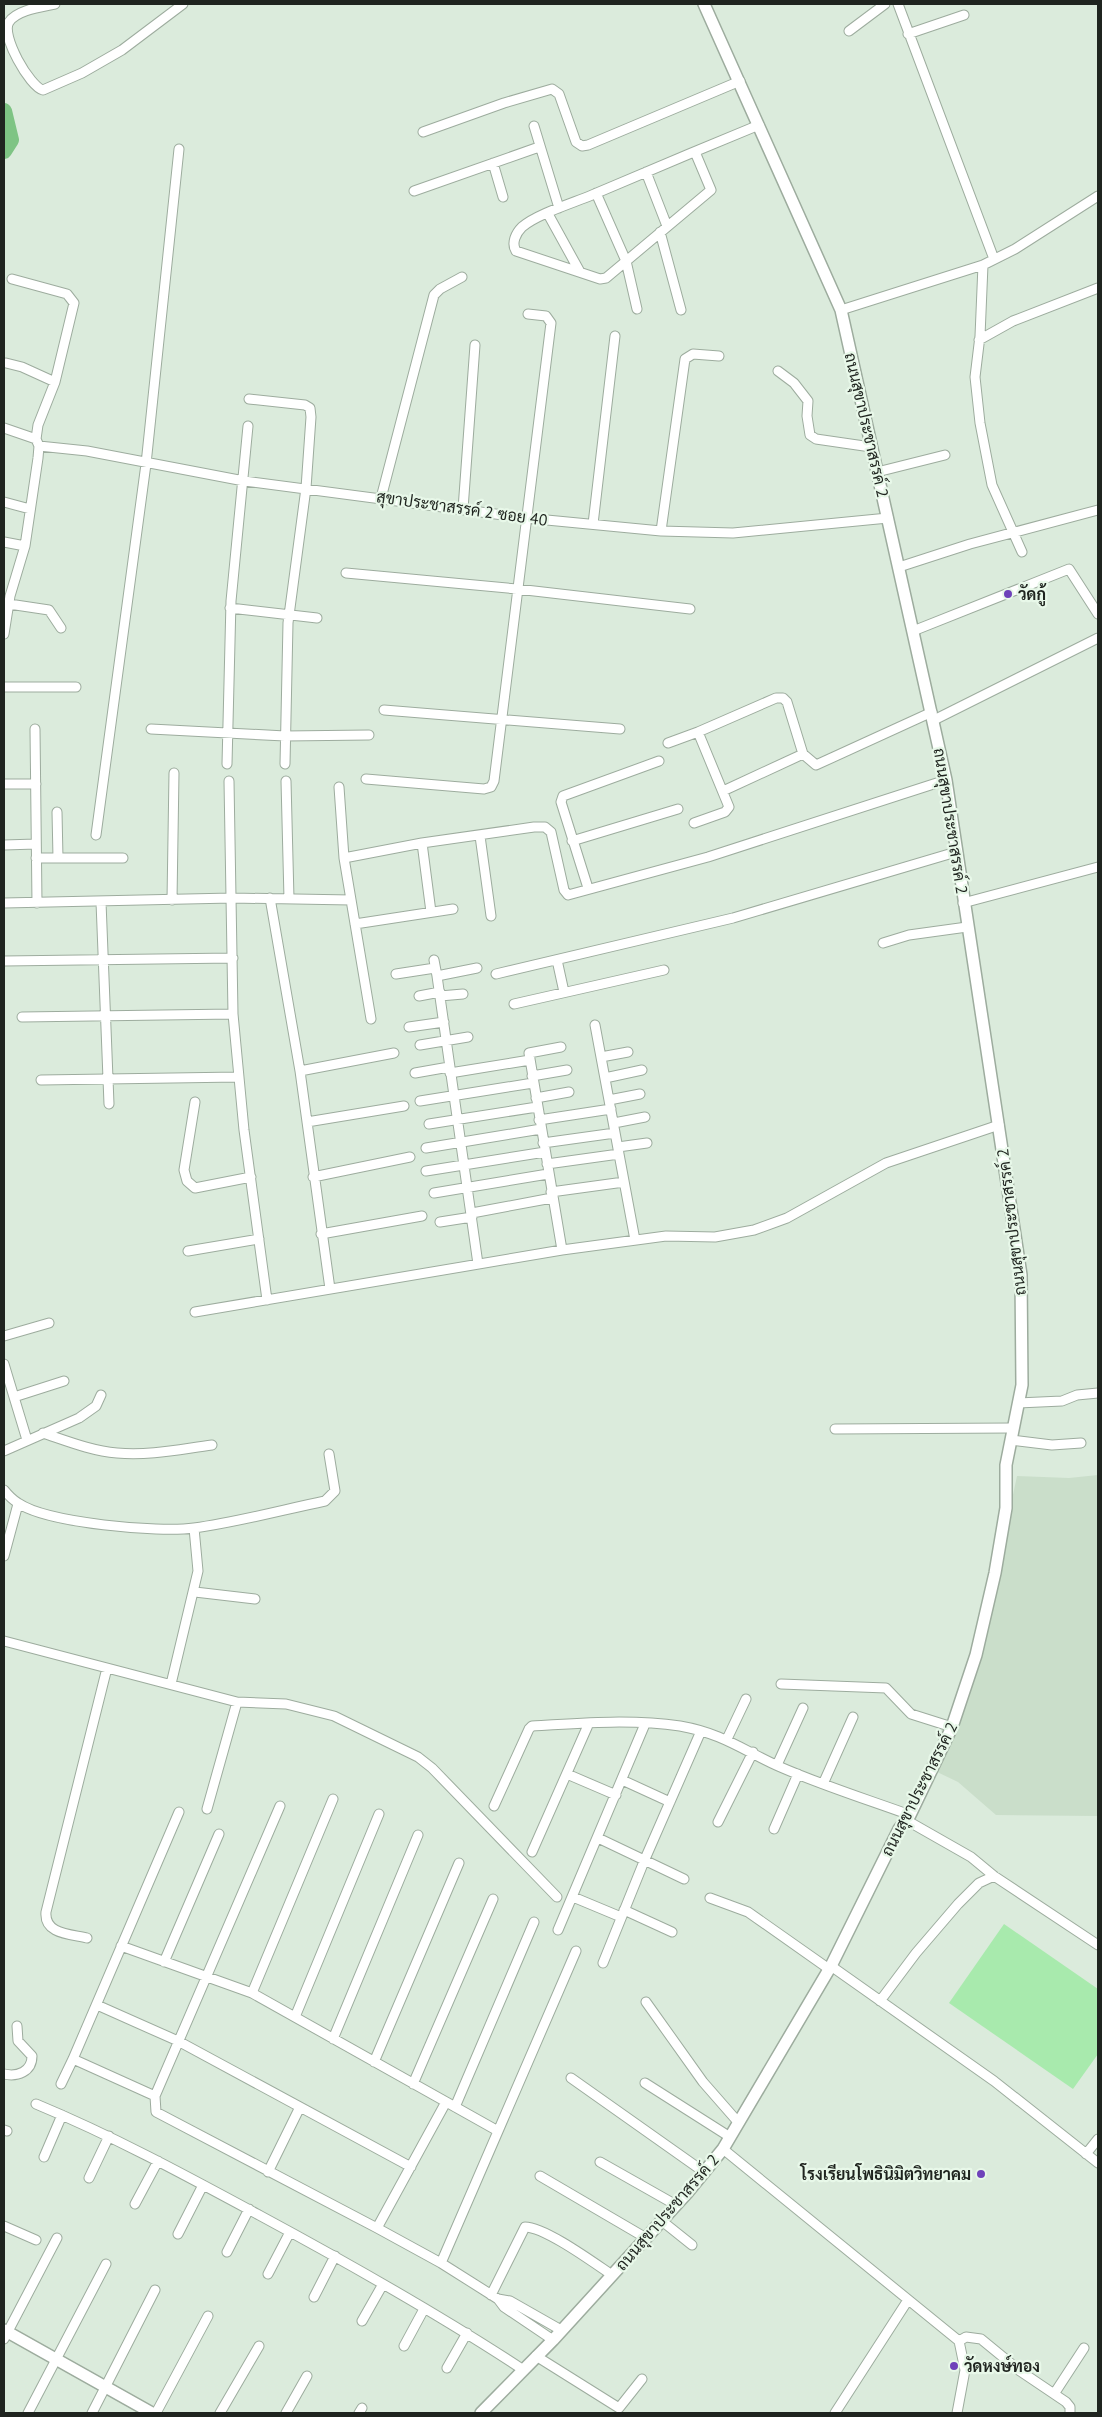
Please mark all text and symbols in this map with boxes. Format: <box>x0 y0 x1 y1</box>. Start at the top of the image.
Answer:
street label: ถนนสุขาประชาสรรค์ 2 <box>839 350 895 500</box>
street label: สุขาประชาสรรค์ 2 ซอย 40 <box>375 484 549 532</box>
place label: วัดกู้ <box>1018 583 1047 607</box>
marker: วัดกู้ <box>1002 588 1014 600</box>
street label: ถนนสุขาประชาสรรค์ 2 <box>928 746 974 896</box>
street label: ถนนสุขาประชาสรรค์ 2 <box>990 1147 1032 1297</box>
street label: ถนนสุขาประชาสรรค์ 2 <box>875 1718 963 1860</box>
street label: ถนนสุขาประชาสรรค์ 2 <box>609 2148 725 2276</box>
place label: โรงเรียนโพธินิมิตวิทยาคม <box>800 2163 971 2184</box>
marker: โรงเรียนโพธินิมิตวิทยาคม <box>975 2168 987 2180</box>
place label: วัดหงษ์ทอง <box>964 2355 1040 2376</box>
marker: วัดหงษ์ทอง <box>948 2360 960 2372</box>

